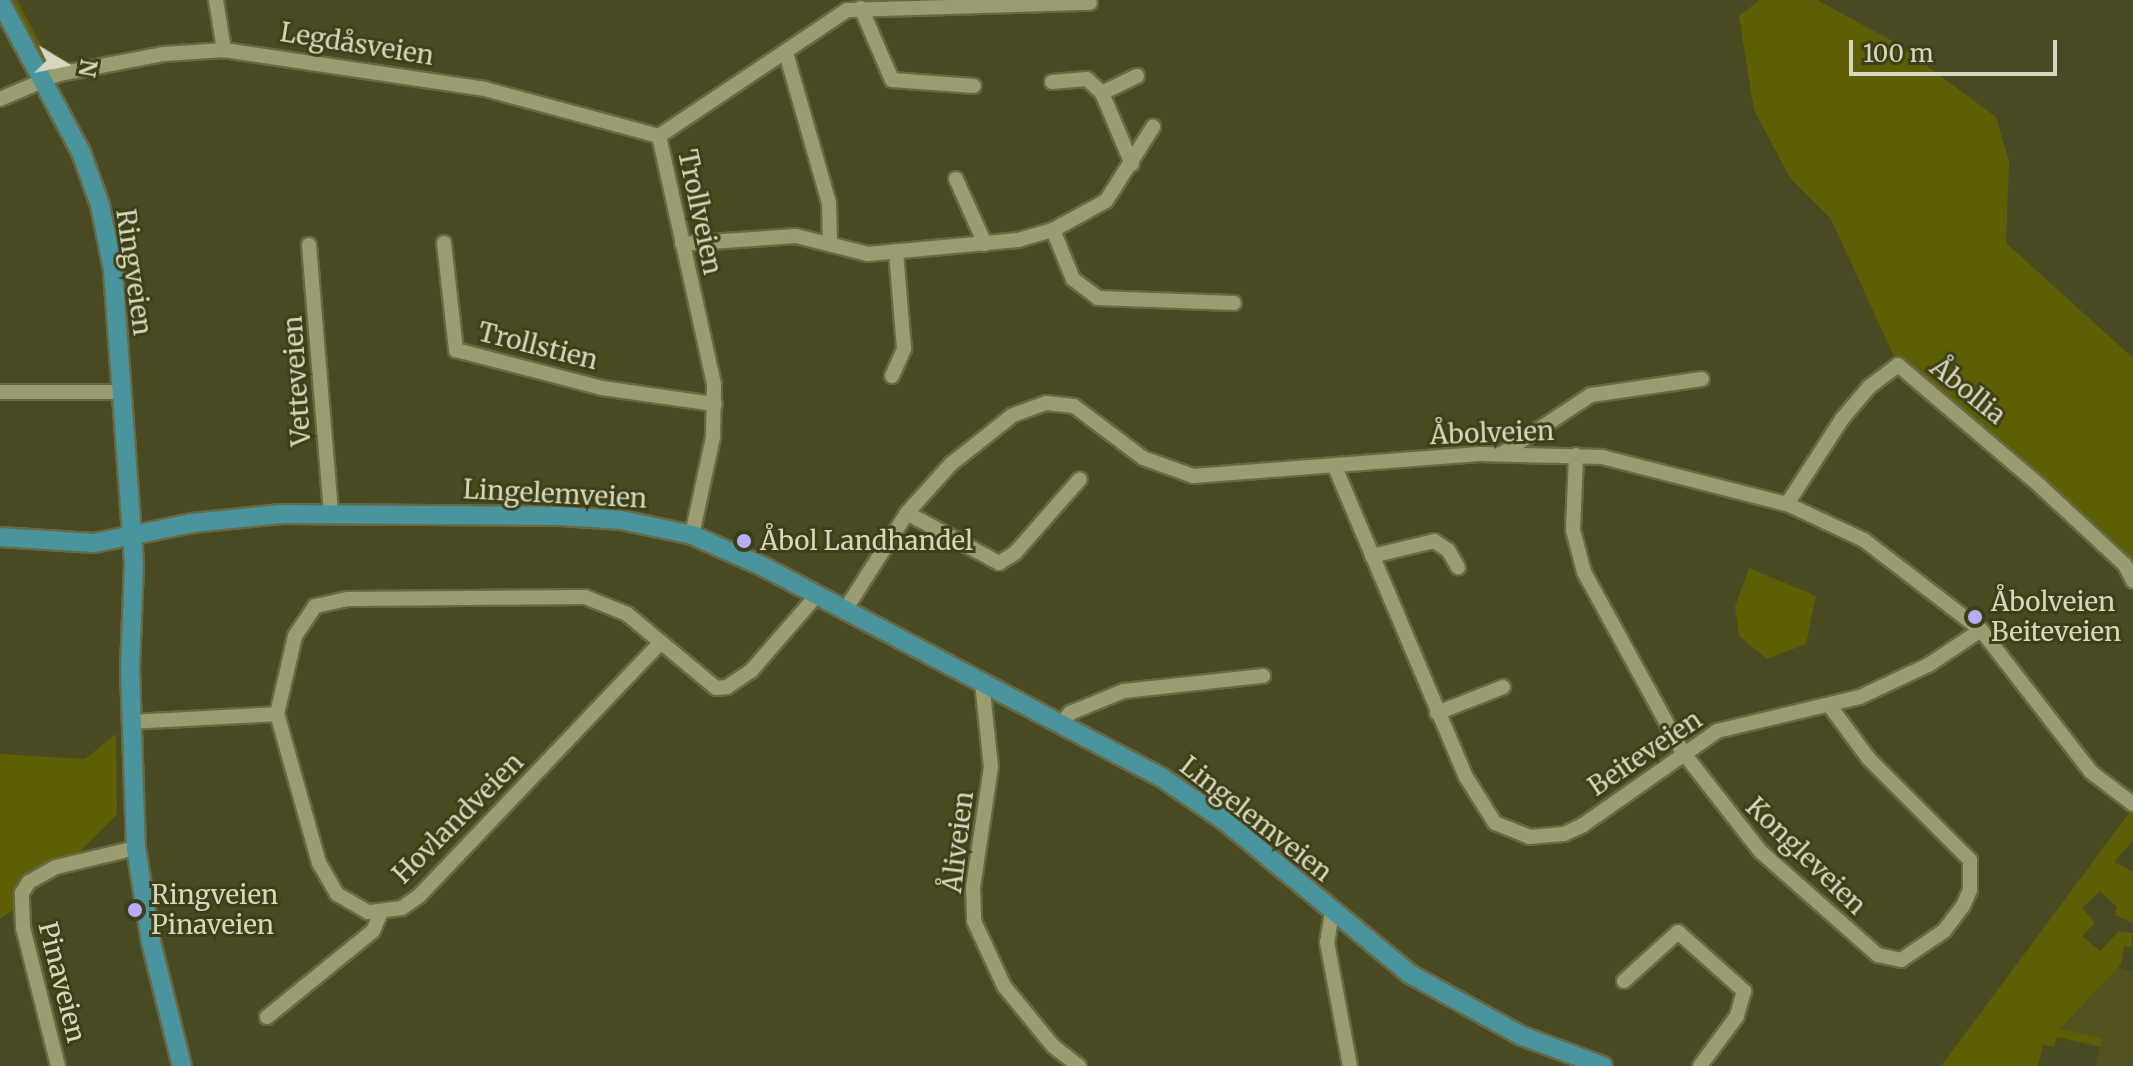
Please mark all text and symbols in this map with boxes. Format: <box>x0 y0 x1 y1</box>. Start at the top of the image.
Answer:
street label: Legdåsveien <box>278 16 436 72</box>
north arrow <box>24 24 104 104</box>
scale bar <box>1853 24 2061 74</box>
text: 100 m <box>1863 38 1933 69</box>
text: N <box>72 57 103 79</box>
street label: Trollveien <box>672 147 728 277</box>
street label: Ringveien <box>110 207 158 337</box>
street label: Vetteveien <box>277 315 317 447</box>
street label: Trollstien <box>475 316 601 376</box>
street label: Åbollia <box>1924 351 2012 431</box>
street label: Åbolveien <box>1429 415 1555 451</box>
street label: Lingelemveien <box>462 474 648 514</box>
place label: Åbol Landhandel <box>760 525 973 557</box>
marker: Åbol Landhandel <box>735 532 753 550</box>
place label: Åbolveien Beiteveien <box>1991 586 2121 648</box>
marker: Åbolveien Beiteveien <box>1966 608 1984 626</box>
street label: Beiteveien <box>1582 704 1708 802</box>
street label: Hovlandveien <box>386 746 530 890</box>
street label: Lingelemveien <box>1174 750 1338 888</box>
street label: Åliveien <box>936 789 980 895</box>
street label: Kongleveien <box>1739 791 1873 921</box>
place label: Ringveien Pinaveien <box>151 879 278 940</box>
marker: Ringveien Pinaveien <box>126 901 144 919</box>
street label: Pinaveien <box>32 919 92 1045</box>

